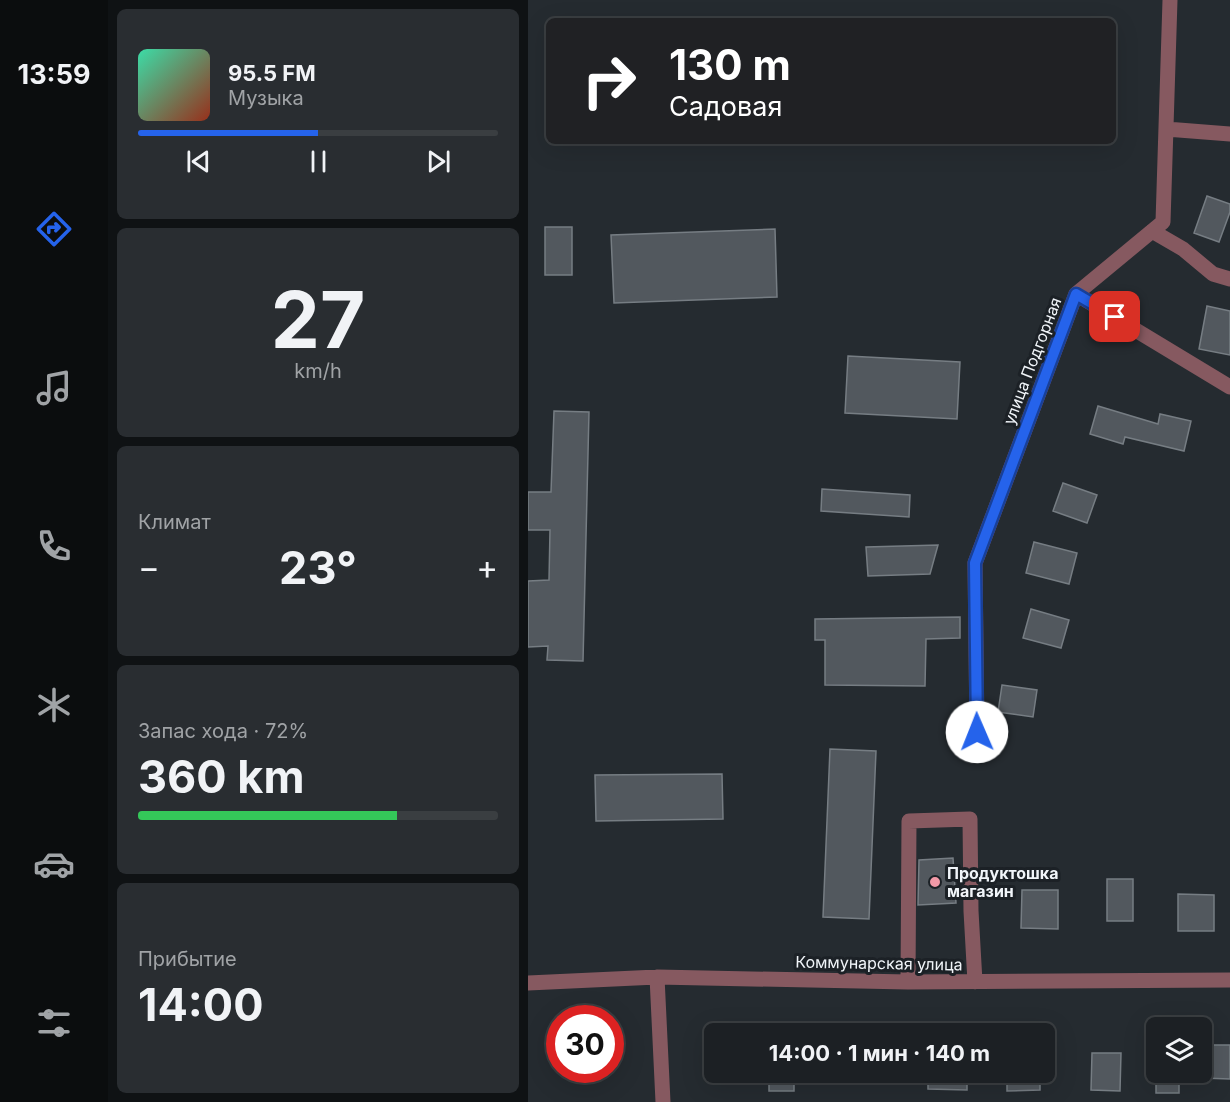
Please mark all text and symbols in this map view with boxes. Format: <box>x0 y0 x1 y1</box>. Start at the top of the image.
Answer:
text: 130 m <box>669 39 791 90</box>
icon: right <box>570 42 648 120</box>
text: 13:59 <box>18 58 90 91</box>
text: 95.5 FM <box>228 60 316 86</box>
text: Музыка <box>228 86 304 110</box>
text: Садовая <box>669 90 782 123</box>
icon: previous <box>182 145 215 178</box>
icon: pause <box>302 145 335 178</box>
icon: next <box>422 145 455 178</box>
icon: directions <box>33 208 75 250</box>
text: 27 <box>271 272 365 367</box>
pin <box>1089 291 1140 342</box>
street label: улица Подгорная <box>998 294 1066 428</box>
icon: arrive <box>1098 300 1131 333</box>
text: km/h <box>294 359 342 383</box>
icon: music <box>33 367 75 409</box>
text: Климат <box>138 510 211 534</box>
icon: phone <box>33 525 75 567</box>
text: 23° <box>279 540 357 595</box>
text: − <box>138 547 160 587</box>
text: + <box>476 547 498 587</box>
icon: climate <box>33 684 75 726</box>
position arrow <box>945 700 1009 764</box>
text: Запас хода · 72% <box>138 719 308 743</box>
text: 360 km <box>138 749 304 804</box>
icon: car <box>33 843 75 885</box>
place label: Продуктошка магазин <box>947 863 1058 901</box>
marker: Продуктошка магазин <box>928 875 942 889</box>
text: Прибытие <box>138 947 237 971</box>
street label: Коммунарская улица <box>795 952 963 974</box>
text: 14:00 <box>138 977 264 1032</box>
icon: filters <box>33 1002 75 1044</box>
speed limit sign: 30 <box>546 1005 624 1083</box>
map controls <box>1146 1017 1212 1083</box>
button: layers <box>1146 1017 1212 1083</box>
text: 14:00 · 1 мин · 140 m <box>769 1040 990 1066</box>

